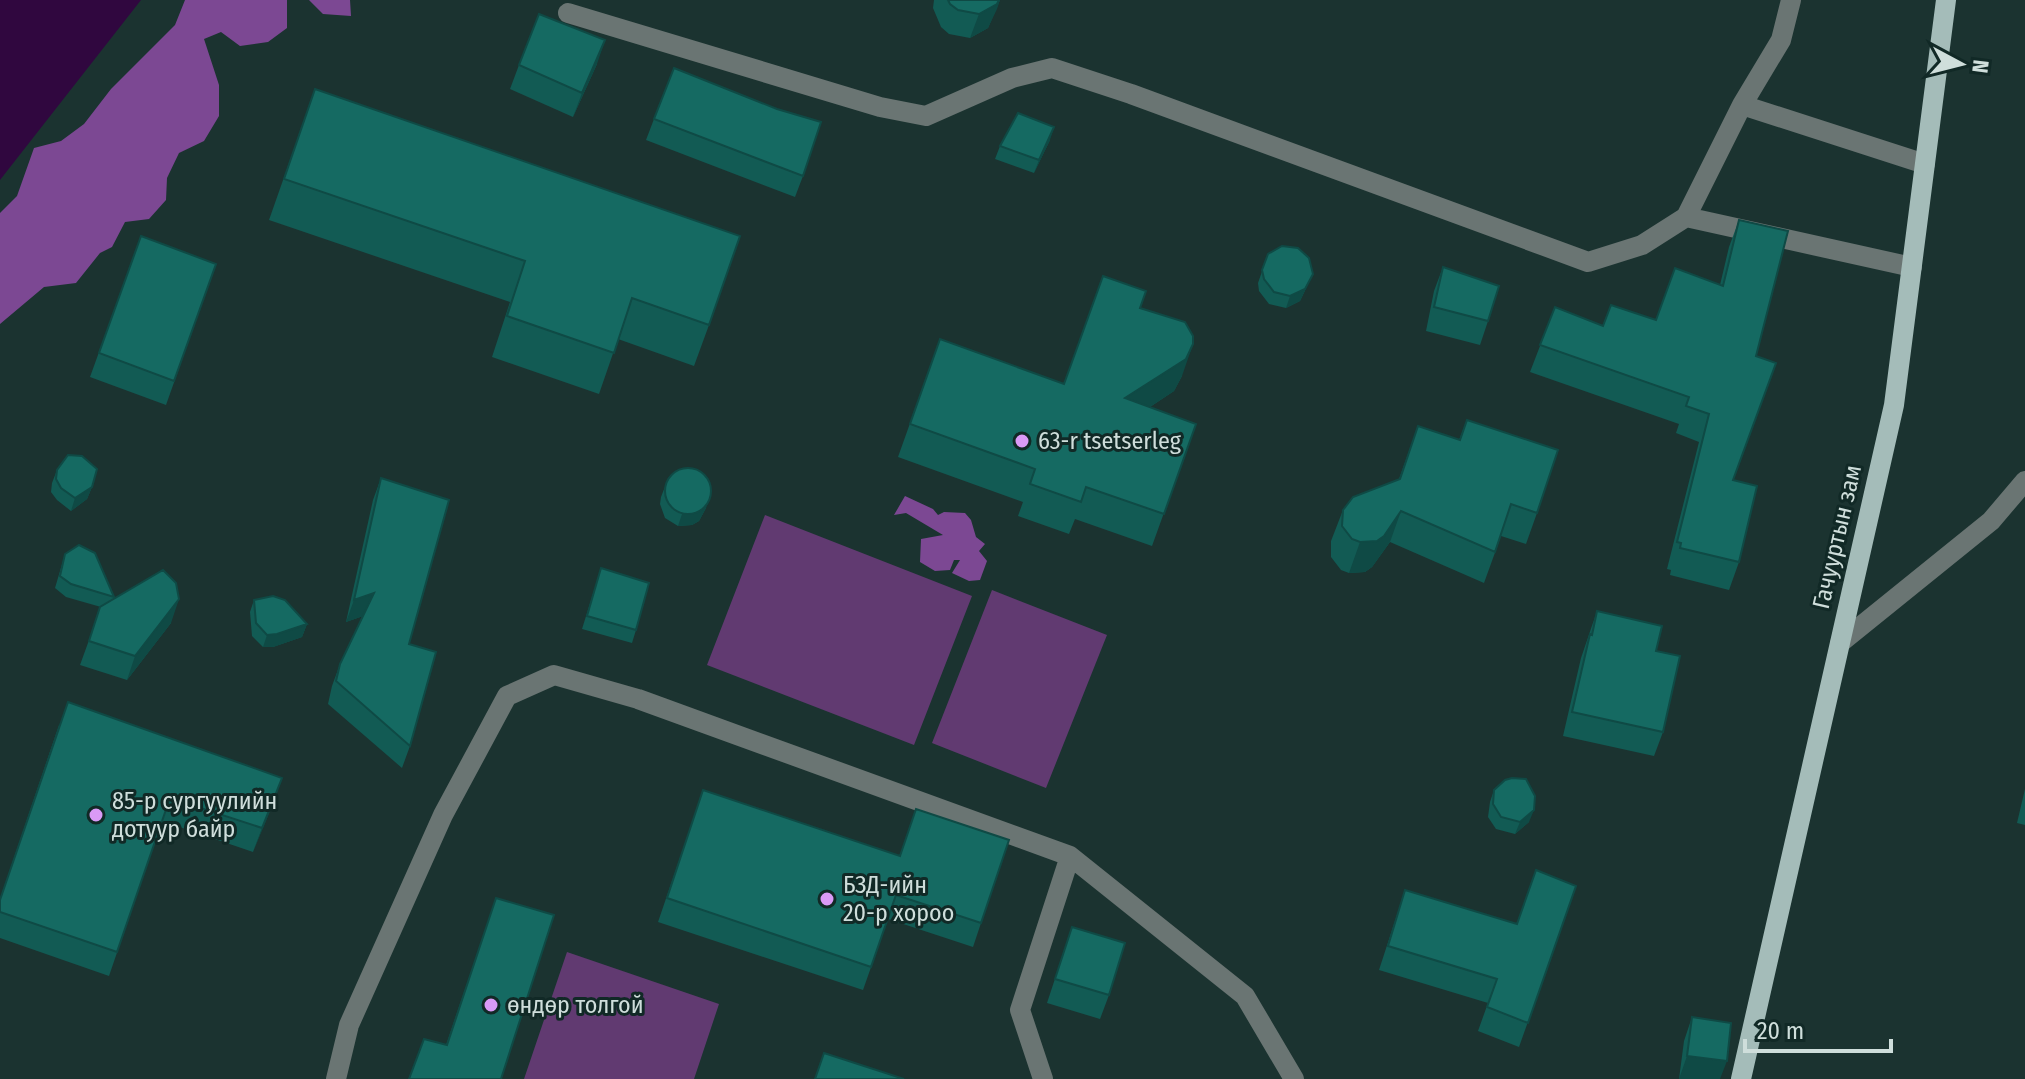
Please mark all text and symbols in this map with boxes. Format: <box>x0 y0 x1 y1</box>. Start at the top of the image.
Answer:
north arrow <box>1921 24 2001 104</box>
text: N <box>1966 58 1995 75</box>
place label: 63-r tsetserleg <box>1038 427 1182 455</box>
marker: 63-r tsetserleg <box>1013 432 1031 450</box>
street label: Гачууртын зам <box>1807 462 1867 612</box>
place label: 85-р сургуулийн дотуур байр <box>112 787 277 843</box>
marker: 85-р сургуулийн дотуур байр <box>87 806 105 824</box>
place label: БЗД-ийн 20-р хороо <box>843 871 954 927</box>
marker: БЗД-ийн 20-р хороо <box>818 890 836 908</box>
place label: өндөр толгой <box>507 991 644 1019</box>
marker: өндөр толгой <box>482 996 500 1014</box>
scale bar <box>1745 1003 1891 1053</box>
text: 20 m <box>1757 1017 1804 1045</box>

